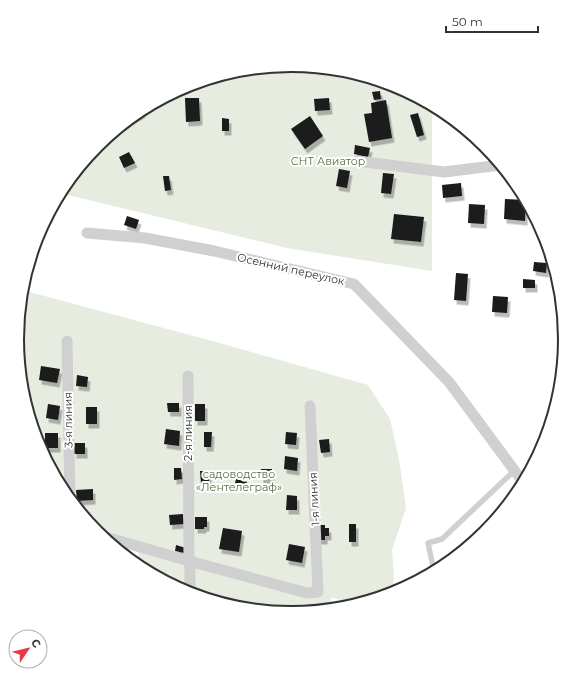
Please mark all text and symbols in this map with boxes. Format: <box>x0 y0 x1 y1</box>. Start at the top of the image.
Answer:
scale bar <box>446 8 538 34</box>
text: 50 m <box>452 14 483 29</box>
park label: СНТ Авиатор <box>291 154 365 168</box>
street label: Осенний переулок <box>236 250 347 288</box>
street label: 3-я линия <box>61 392 75 448</box>
street label: 2-я линия <box>181 405 195 461</box>
park label: садоводство «Лентелеграф» <box>196 467 282 494</box>
street label: 1-я линия <box>306 472 322 526</box>
north arrow <box>8 629 48 669</box>
text: С <box>28 636 44 651</box>

